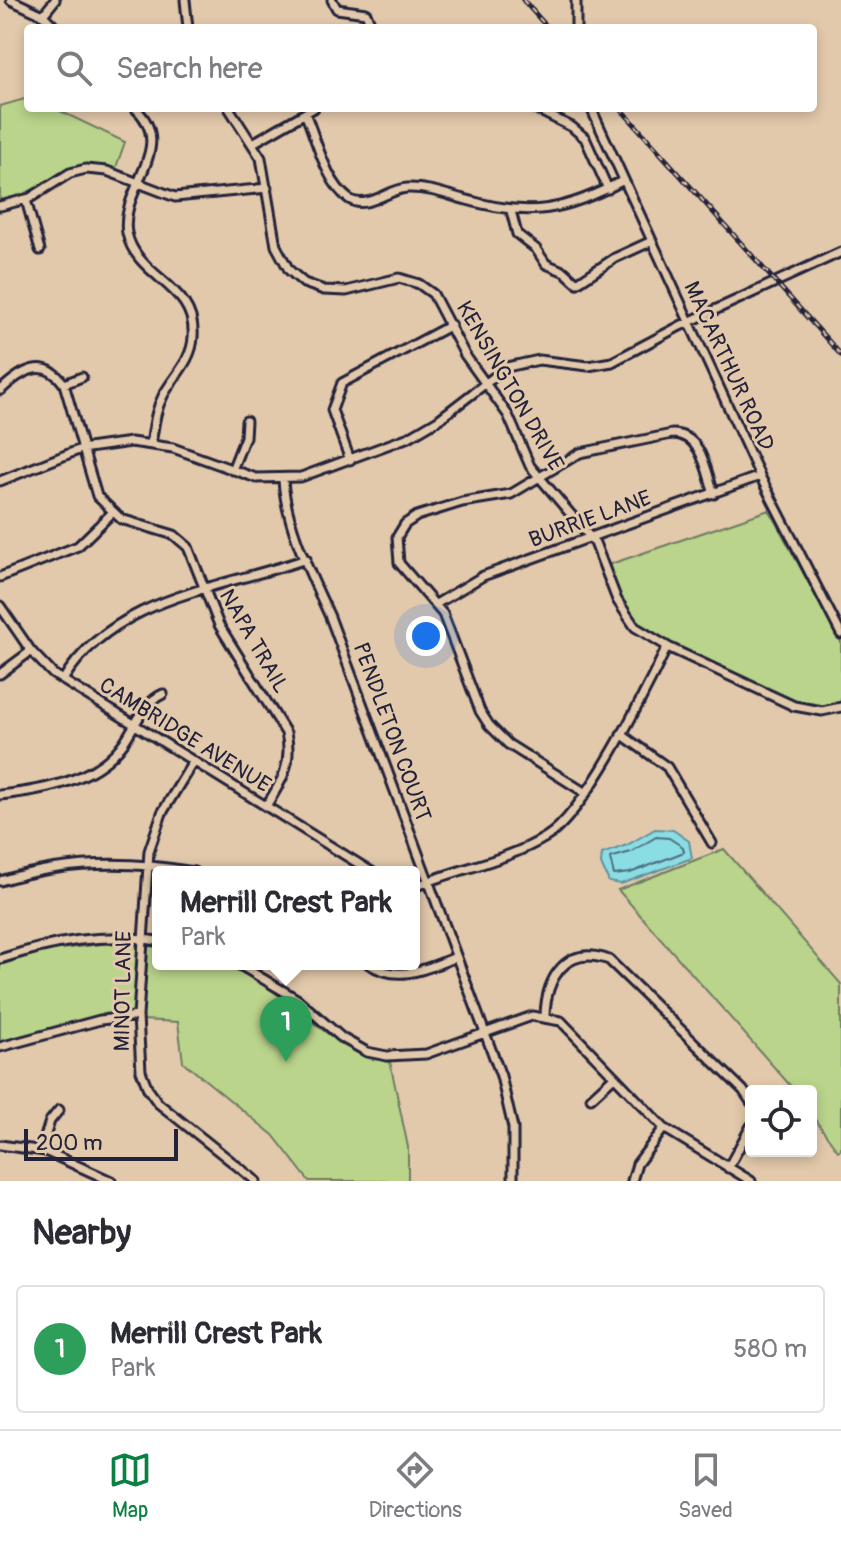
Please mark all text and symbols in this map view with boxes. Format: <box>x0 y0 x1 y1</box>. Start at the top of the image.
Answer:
search box <box>24 24 817 112</box>
icon: search <box>52 46 96 90</box>
text: Search here <box>116 50 263 87</box>
street label: MACARTHUR ROAD <box>677 277 781 455</box>
street label: KENSINGTON DRIVE <box>450 296 570 476</box>
street label: BURRIE LANE <box>525 484 655 554</box>
street label: NAPA TRAIL <box>213 584 295 698</box>
your location <box>406 616 446 656</box>
street label: PENDLETON COURT <box>347 639 437 825</box>
street label: CAMBRIDGE AVENUE <box>94 671 276 799</box>
popup <box>152 866 420 970</box>
text: Merrill Crest Park <box>180 884 392 921</box>
text: Park <box>180 921 226 953</box>
street label: MINOT LANE <box>108 930 138 1052</box>
pin: 1 <box>260 996 312 1062</box>
map controls <box>745 1085 817 1157</box>
button: locate <box>745 1085 817 1157</box>
scale bar <box>24 1125 178 1161</box>
text: 200 m <box>36 1129 103 1157</box>
text: Nearby <box>32 1212 131 1255</box>
text: Merrill Crest Park <box>110 1315 322 1352</box>
text: 1 <box>55 1333 65 1365</box>
text: 580 m <box>733 1333 807 1365</box>
text: Park <box>110 1352 156 1384</box>
tab: Map <box>108 1448 152 1524</box>
tab: Directions <box>369 1448 462 1524</box>
tab: Saved <box>678 1448 733 1524</box>

